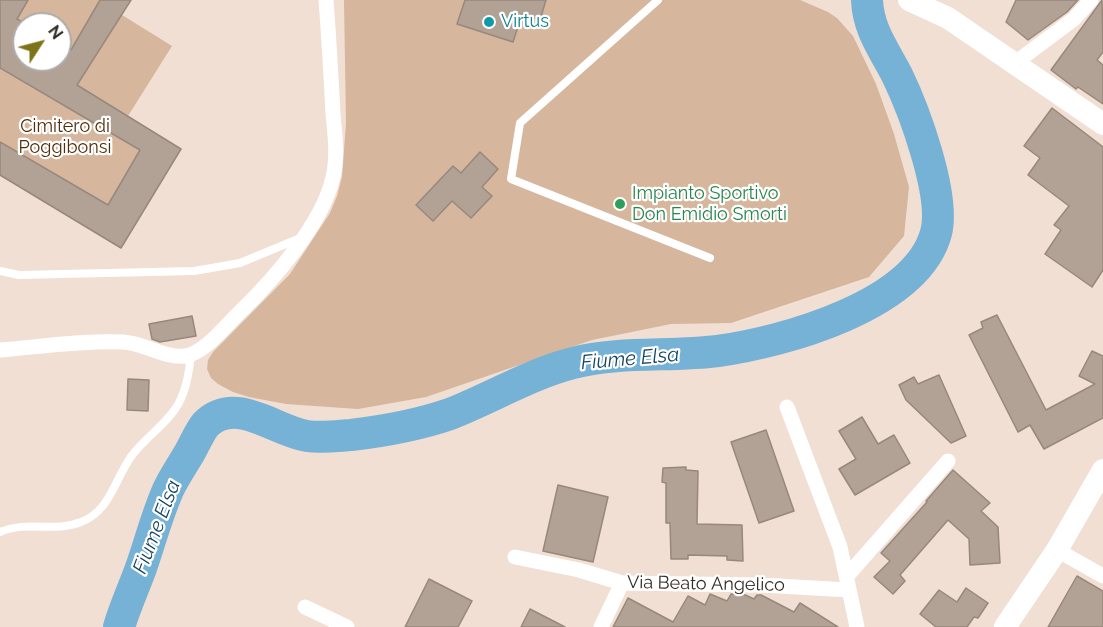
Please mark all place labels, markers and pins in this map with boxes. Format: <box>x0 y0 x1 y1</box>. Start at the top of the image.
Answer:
place label: Virtus <box>501 11 549 33</box>
marker: Virtus <box>482 15 496 29</box>
place label: Impianto Sportivo Don Emidio Smorti <box>632 183 787 226</box>
marker: Impianto Sportivo Don Emidio Smorti <box>613 197 627 211</box>

